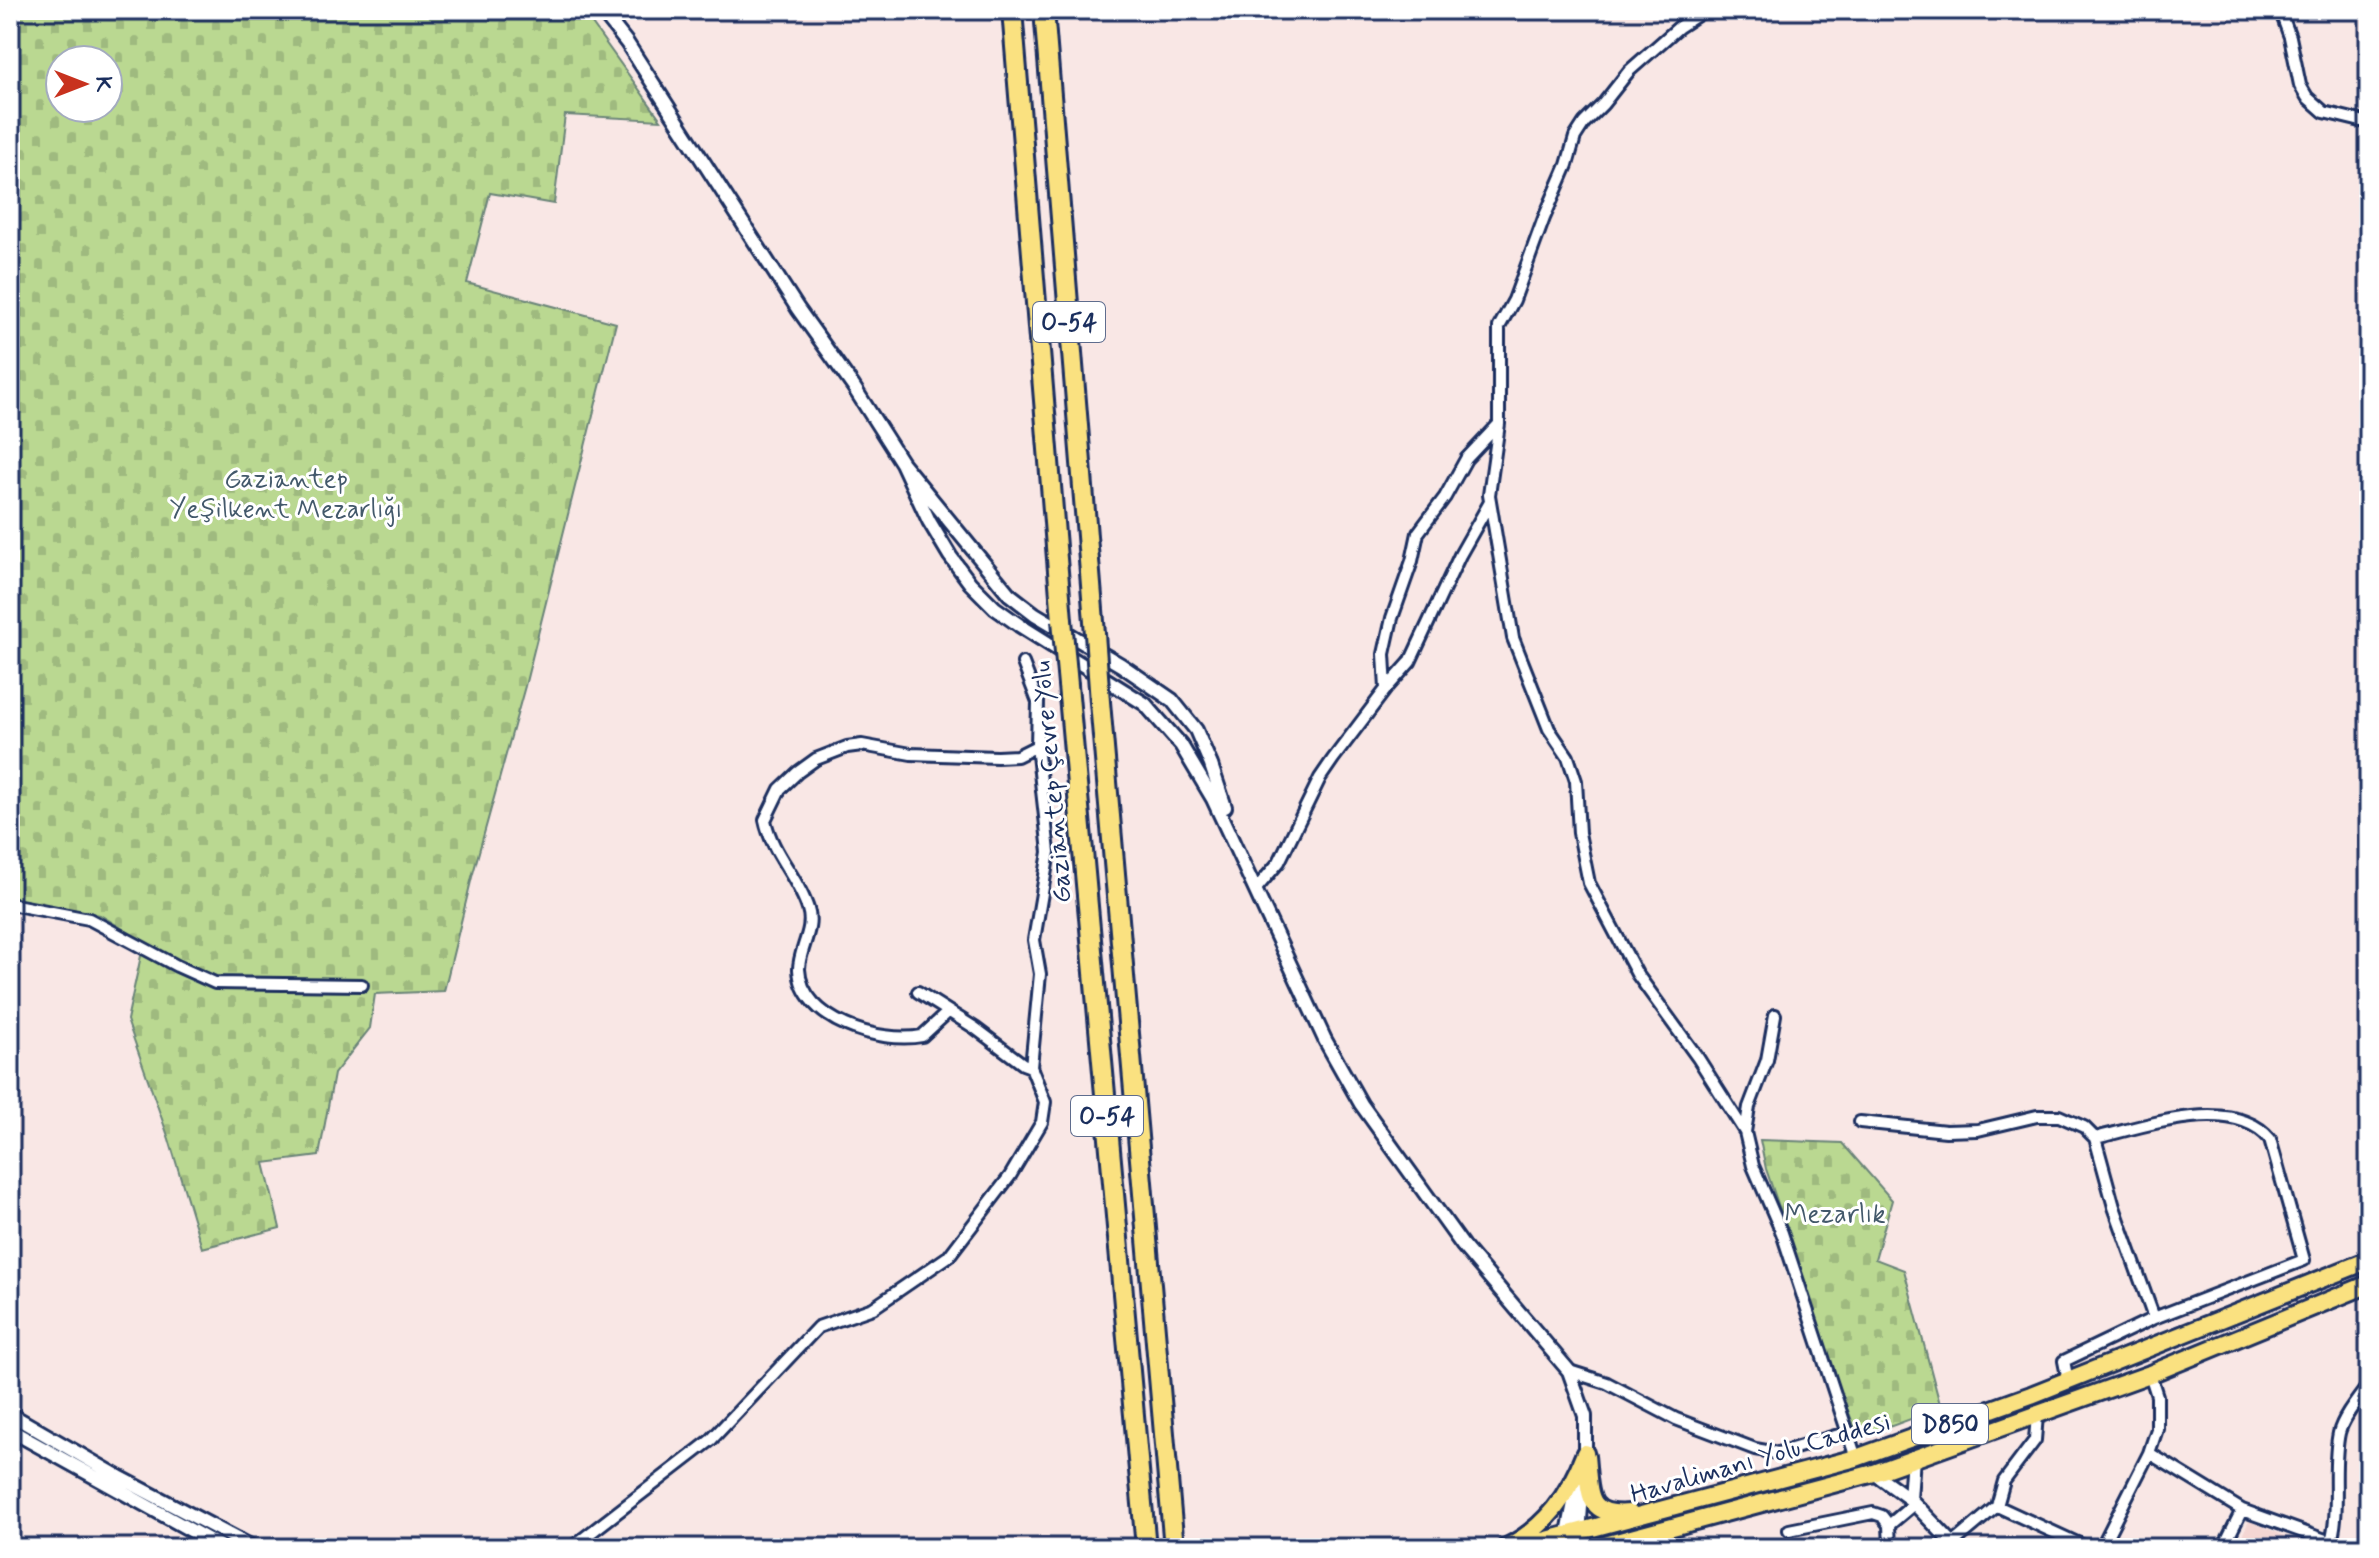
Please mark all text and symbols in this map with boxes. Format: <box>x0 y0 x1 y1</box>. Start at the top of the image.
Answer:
north arrow <box>44 44 124 124</box>
text: K <box>88 76 116 92</box>
road number: O-54 <box>1033 302 1105 342</box>
park label: Gaziantep Yeşilkent Mezarlığı <box>170 463 402 527</box>
street label: Gaziantep Çevre Yolu <box>1025 659 1081 905</box>
road number: O-54 <box>1071 1096 1143 1136</box>
park label: Mezarlık <box>1784 1198 1886 1232</box>
road number: D850 <box>1912 1404 1988 1444</box>
street label: Havalimanı Yolu Caddesi <box>1627 1406 1895 1512</box>

